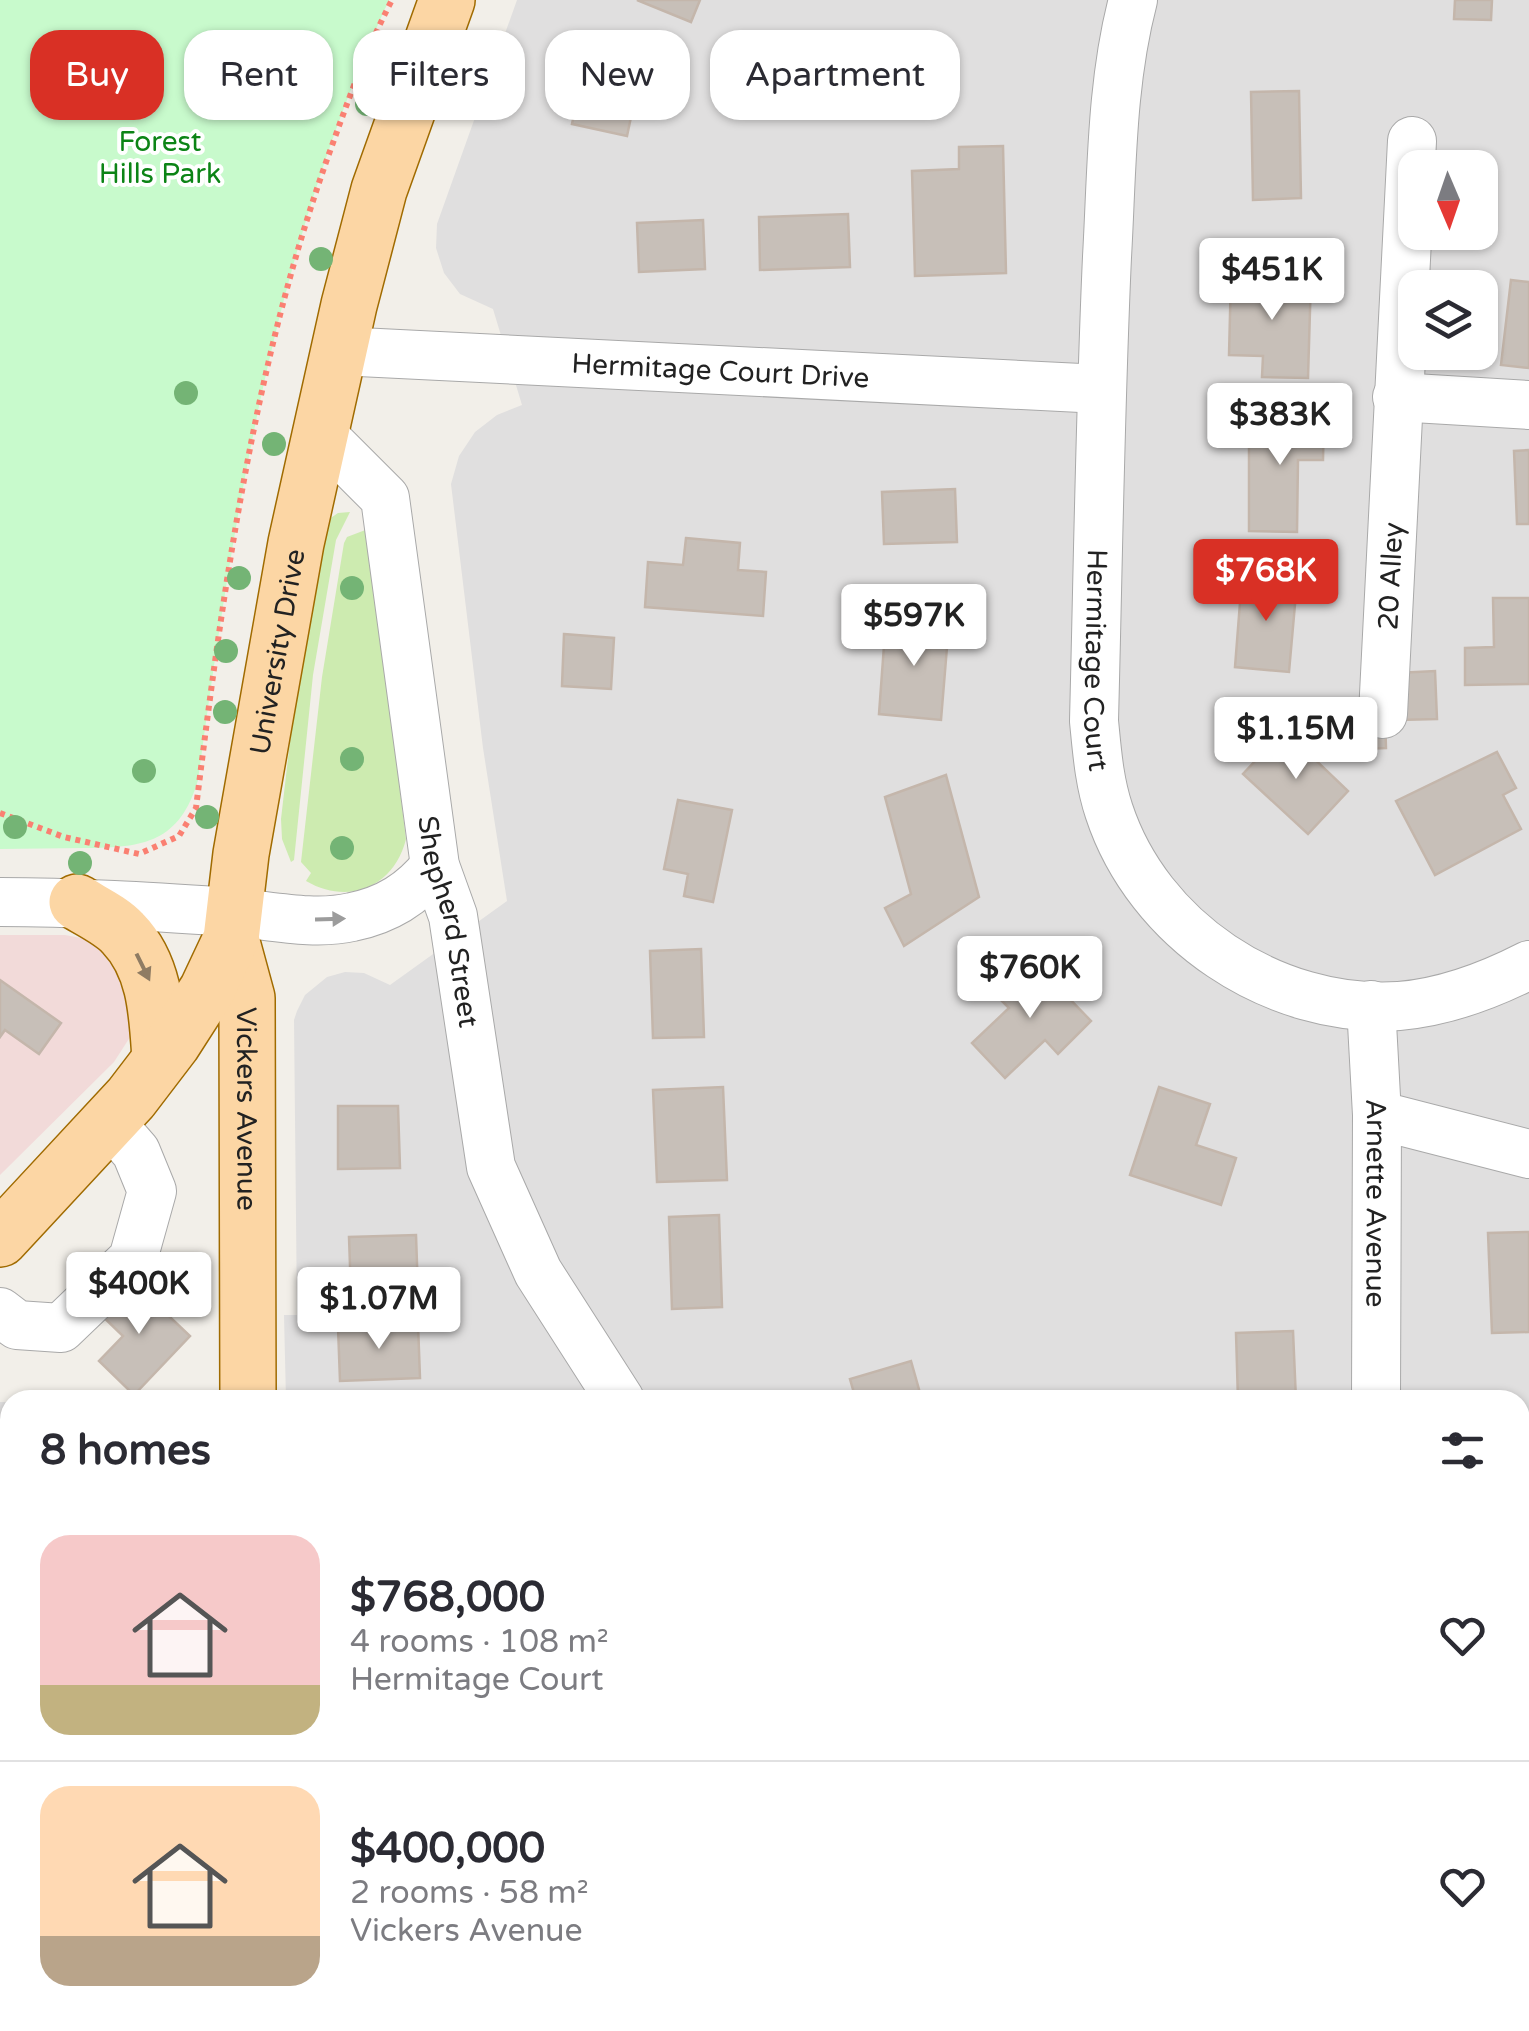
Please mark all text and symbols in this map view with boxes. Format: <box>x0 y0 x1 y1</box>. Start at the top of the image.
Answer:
chip: Buy <box>30 30 164 120</box>
chip: Rent <box>184 30 333 120</box>
chip: Filters <box>353 30 525 120</box>
chip: New <box>545 30 690 120</box>
chip: Apartment <box>710 30 960 120</box>
park label: Forest Hills Park <box>99 125 221 191</box>
north arrow <box>1398 150 1498 250</box>
map controls <box>1398 150 1498 370</box>
pin: $451K <box>1202 238 1342 323</box>
text: $451K <box>1221 251 1323 289</box>
button: layers <box>1398 270 1498 370</box>
street label: Hermitage Court Drive <box>571 347 870 395</box>
pin: $383K <box>1210 383 1350 468</box>
text: $383K <box>1229 396 1331 434</box>
street label: 20 Alley <box>1371 521 1411 631</box>
pin: $768K <box>1196 539 1336 624</box>
street label: University Drive <box>243 546 313 757</box>
street label: Hermitage Court <box>1076 549 1115 773</box>
text: $768K <box>1215 552 1317 590</box>
pin: $597K <box>844 584 984 669</box>
text: $597K <box>863 597 965 635</box>
pin: $1.15M <box>1215 697 1377 782</box>
text: $1.15M <box>1236 710 1356 748</box>
street label: Shepherd Street <box>410 814 486 1030</box>
one-way arrow <box>314 911 346 927</box>
pin: $760K <box>960 936 1100 1021</box>
text: $760K <box>979 949 1081 987</box>
one-way arrow <box>134 952 151 981</box>
street label: Vickers Avenue <box>229 1007 264 1211</box>
street label: Arnette Avenue <box>1358 1097 1393 1307</box>
pin: $400K <box>69 1252 209 1337</box>
text: $400K <box>88 1265 190 1303</box>
pin: $1.07M <box>298 1267 460 1352</box>
text: $1.07M <box>319 1280 439 1318</box>
icon: filters <box>1435 1423 1490 1478</box>
text: 8 homes <box>40 1425 211 1476</box>
text: $768,000 <box>350 1572 545 1623</box>
icon: home <box>120 1575 240 1695</box>
icon: heart <box>1435 1608 1490 1663</box>
text: 4 rooms · 108 m² <box>350 1623 609 1661</box>
text: Hermitage Court <box>350 1661 603 1699</box>
text: $400,000 <box>350 1823 545 1874</box>
icon: home <box>120 1826 240 1946</box>
icon: heart <box>1435 1859 1490 1914</box>
text: 2 rooms · 58 m² <box>350 1874 589 1912</box>
text: Vickers Avenue <box>350 1912 583 1950</box>

